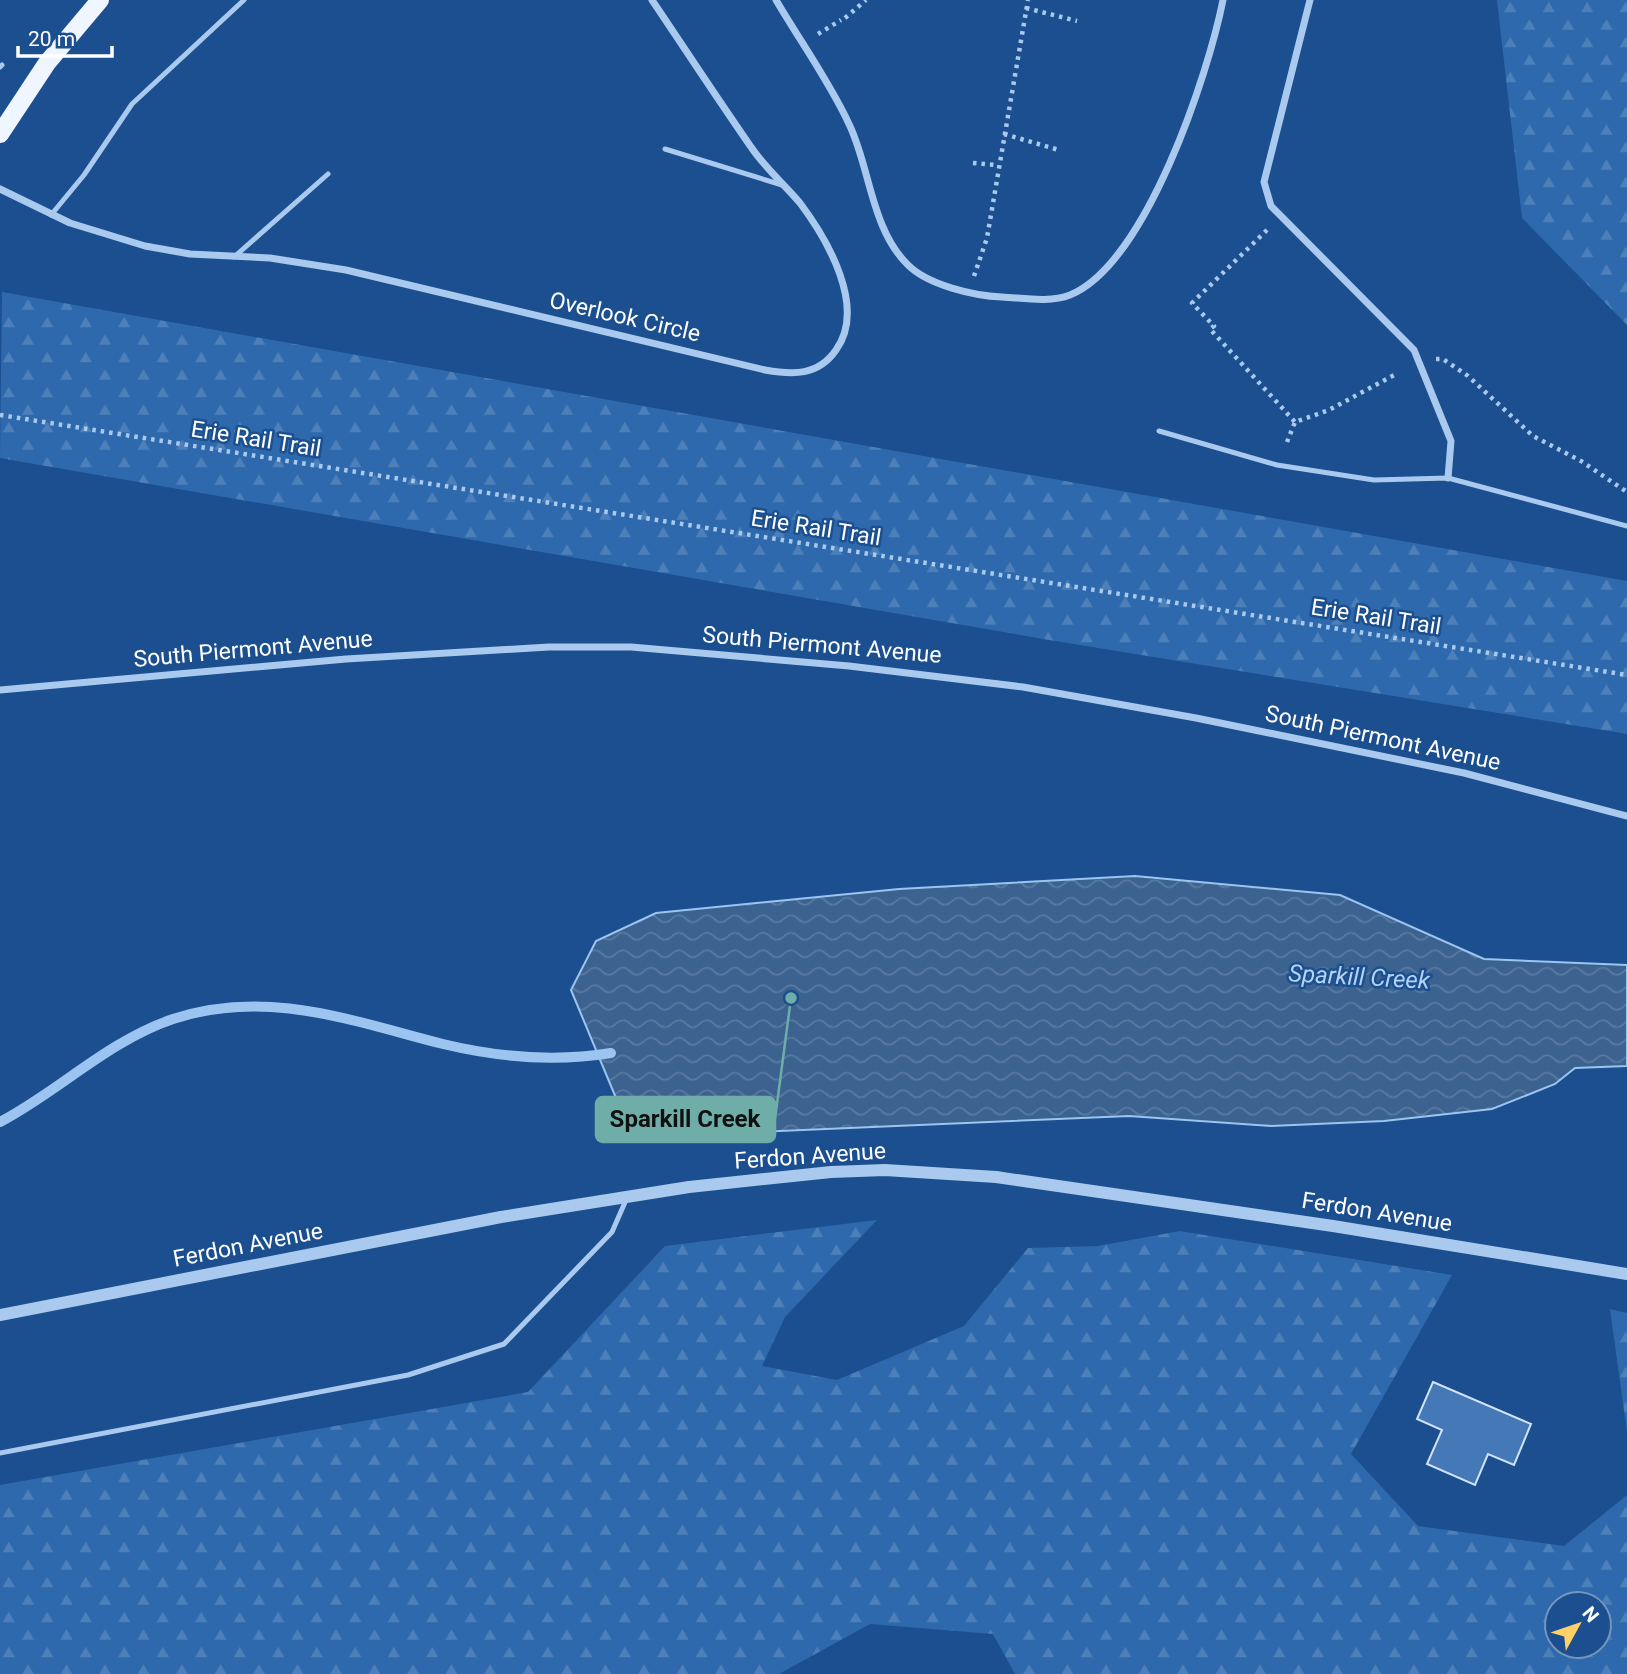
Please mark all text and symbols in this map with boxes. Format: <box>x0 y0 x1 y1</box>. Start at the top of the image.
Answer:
scale bar <box>18 14 112 58</box>
text: 20 m <box>28 27 75 51</box>
street label: Overlook Circle <box>547 287 703 347</box>
street label: Erie Rail Trail <box>189 415 323 463</box>
street label: Erie Rail Trail <box>749 504 883 552</box>
street label: Erie Rail Trail <box>1309 593 1443 641</box>
street label: South Piermont Avenue <box>701 621 943 669</box>
street label: South Piermont Avenue <box>132 625 374 673</box>
street label: South Piermont Avenue <box>1263 700 1503 776</box>
water label: Sparkill Creek <box>1288 959 1432 995</box>
callout: Sparkill Creek <box>596 1097 775 1142</box>
text: Sparkill Creek <box>610 1105 762 1133</box>
street label: Ferdon Avenue <box>733 1137 887 1175</box>
street label: Ferdon Avenue <box>1300 1187 1454 1237</box>
street label: Ferdon Avenue <box>171 1217 325 1273</box>
north arrow <box>1543 1590 1613 1660</box>
text: N <box>1578 1602 1604 1627</box>

